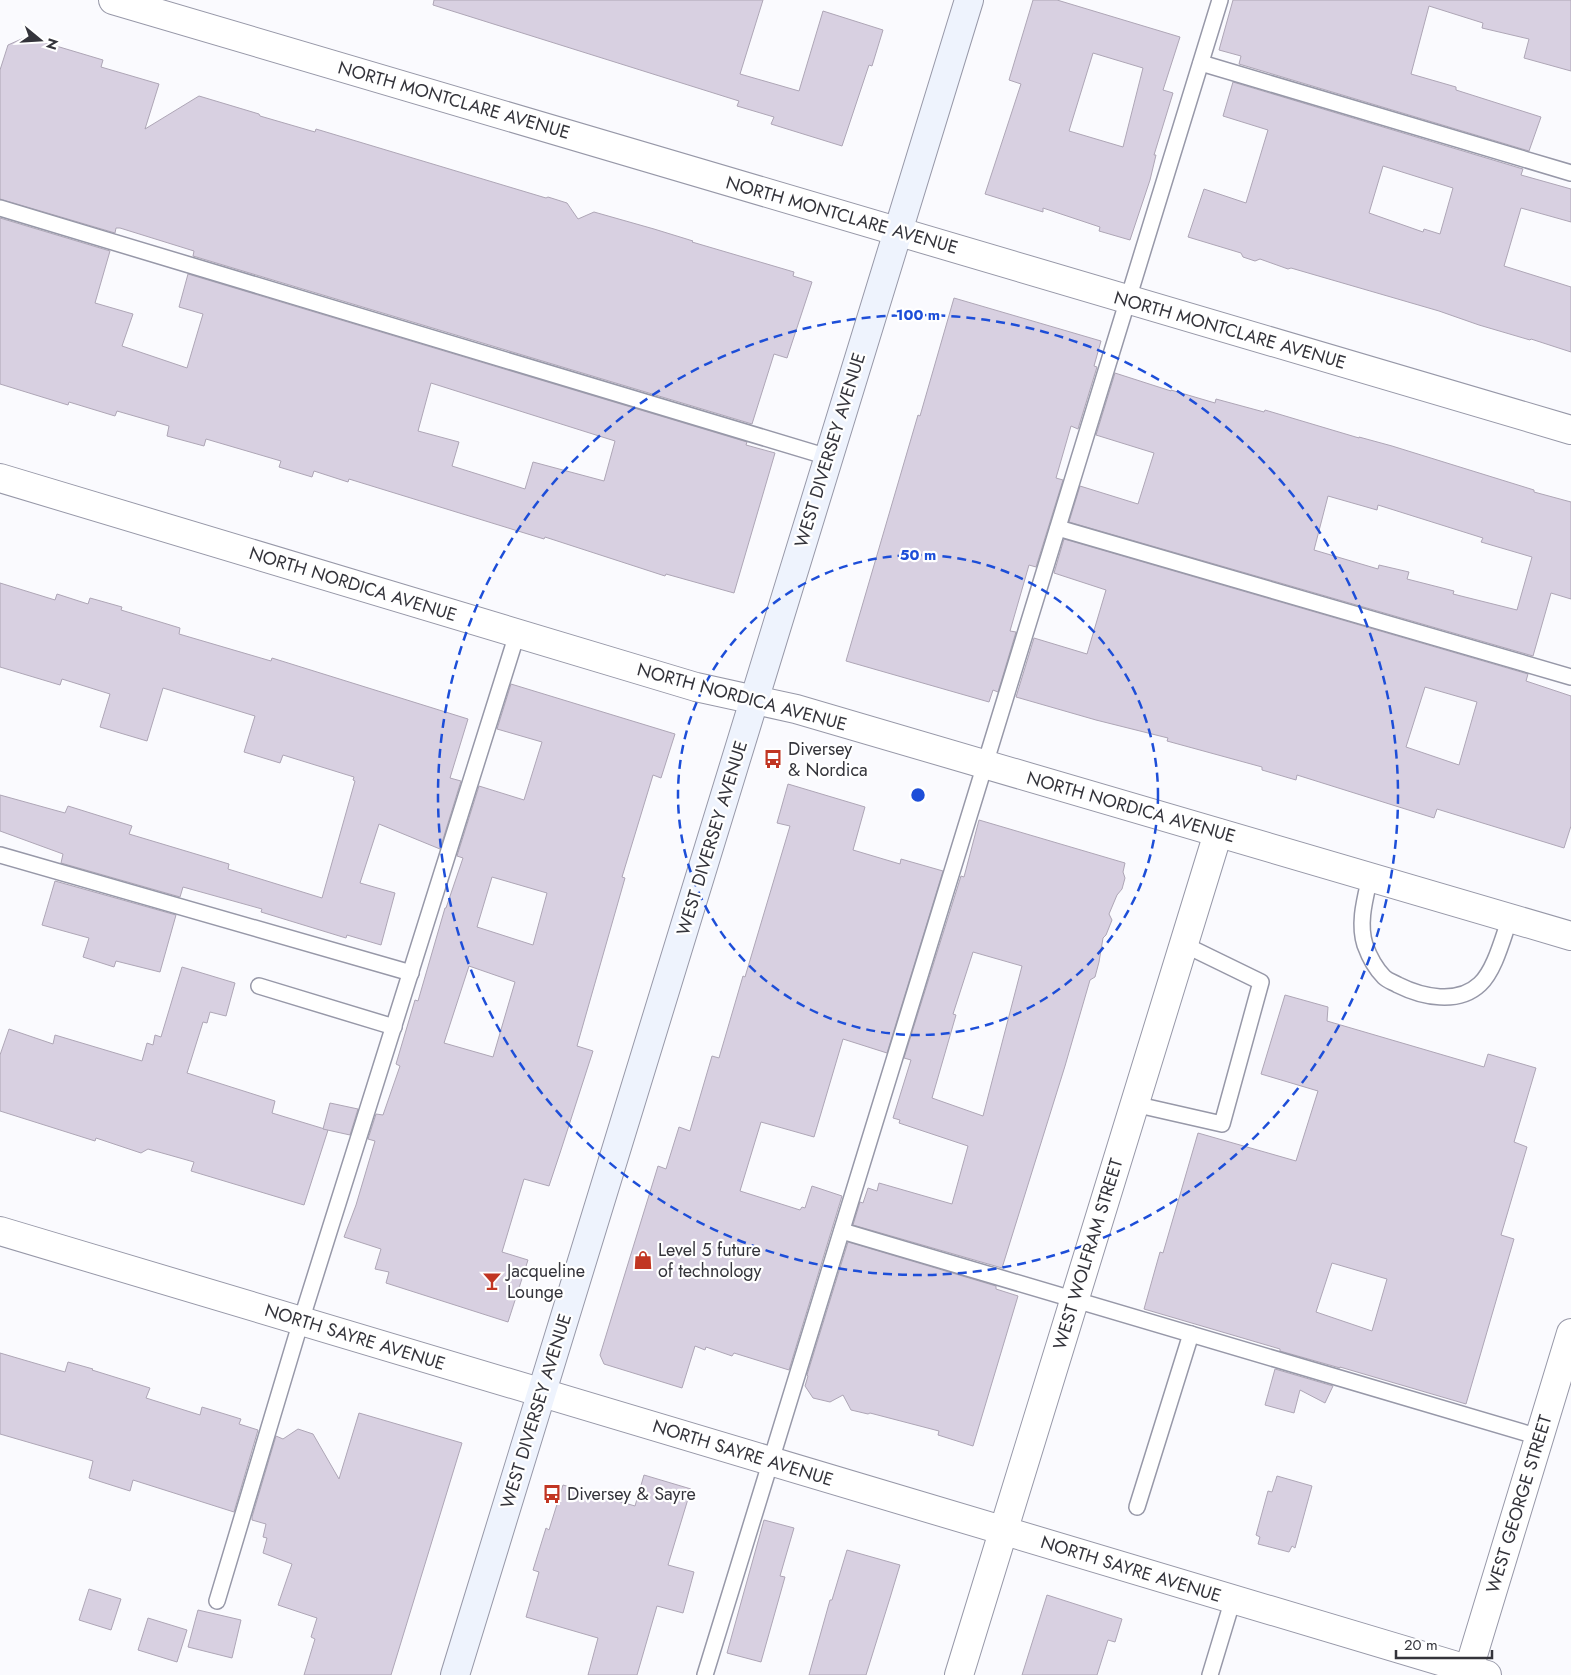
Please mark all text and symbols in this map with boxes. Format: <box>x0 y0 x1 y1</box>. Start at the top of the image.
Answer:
north arrow <box>15 15 65 65</box>
text: N <box>41 36 64 52</box>
street label: NORTH MONTCLARE AVENUE <box>335 54 573 146</box>
street label: NORTH MONTCLARE AVENUE <box>723 169 961 261</box>
street label: NORTH MONTCLARE AVENUE <box>1111 284 1349 376</box>
text: 100 m <box>896 304 940 326</box>
street label: WEST DIVERSEY AVENUE <box>788 350 872 550</box>
street label: NORTH NORDICA AVENUE <box>246 540 460 628</box>
text: 50 m <box>900 544 936 566</box>
street label: NORTH NORDICA AVENUE <box>634 656 850 738</box>
place label: Diversey & Nordica <box>788 736 868 783</box>
street label: WEST DIVERSEY AVENUE <box>670 738 754 938</box>
bus stop icon: Diversey & Nordica <box>762 748 784 770</box>
street label: NORTH NORDICA AVENUE <box>1024 765 1238 849</box>
centre of rings <box>909 786 927 804</box>
street label: WEST WOLFRAM STREET <box>1047 1155 1130 1353</box>
place label: Level 5 future of technology <box>658 1237 762 1284</box>
shop icon: Level 5 future of technology <box>632 1249 654 1271</box>
place label: Jacqueline Lounge <box>505 1258 585 1305</box>
bar icon: Jacqueline Lounge <box>481 1270 503 1292</box>
street label: NORTH SAYRE AVENUE <box>261 1297 449 1377</box>
street label: WEST DIVERSEY AVENUE <box>494 1311 578 1511</box>
street label: WEST GEORGE STREET <box>1479 1411 1559 1596</box>
street label: NORTH SAYRE AVENUE <box>649 1413 837 1493</box>
place label: Diversey & Sayre <box>567 1481 696 1507</box>
bus stop icon: Diversey & Sayre <box>541 1483 563 1505</box>
street label: NORTH SAYRE AVENUE <box>1037 1529 1225 1609</box>
scale bar <box>1396 1628 1492 1660</box>
text: 20 m <box>1404 1634 1438 1656</box>

